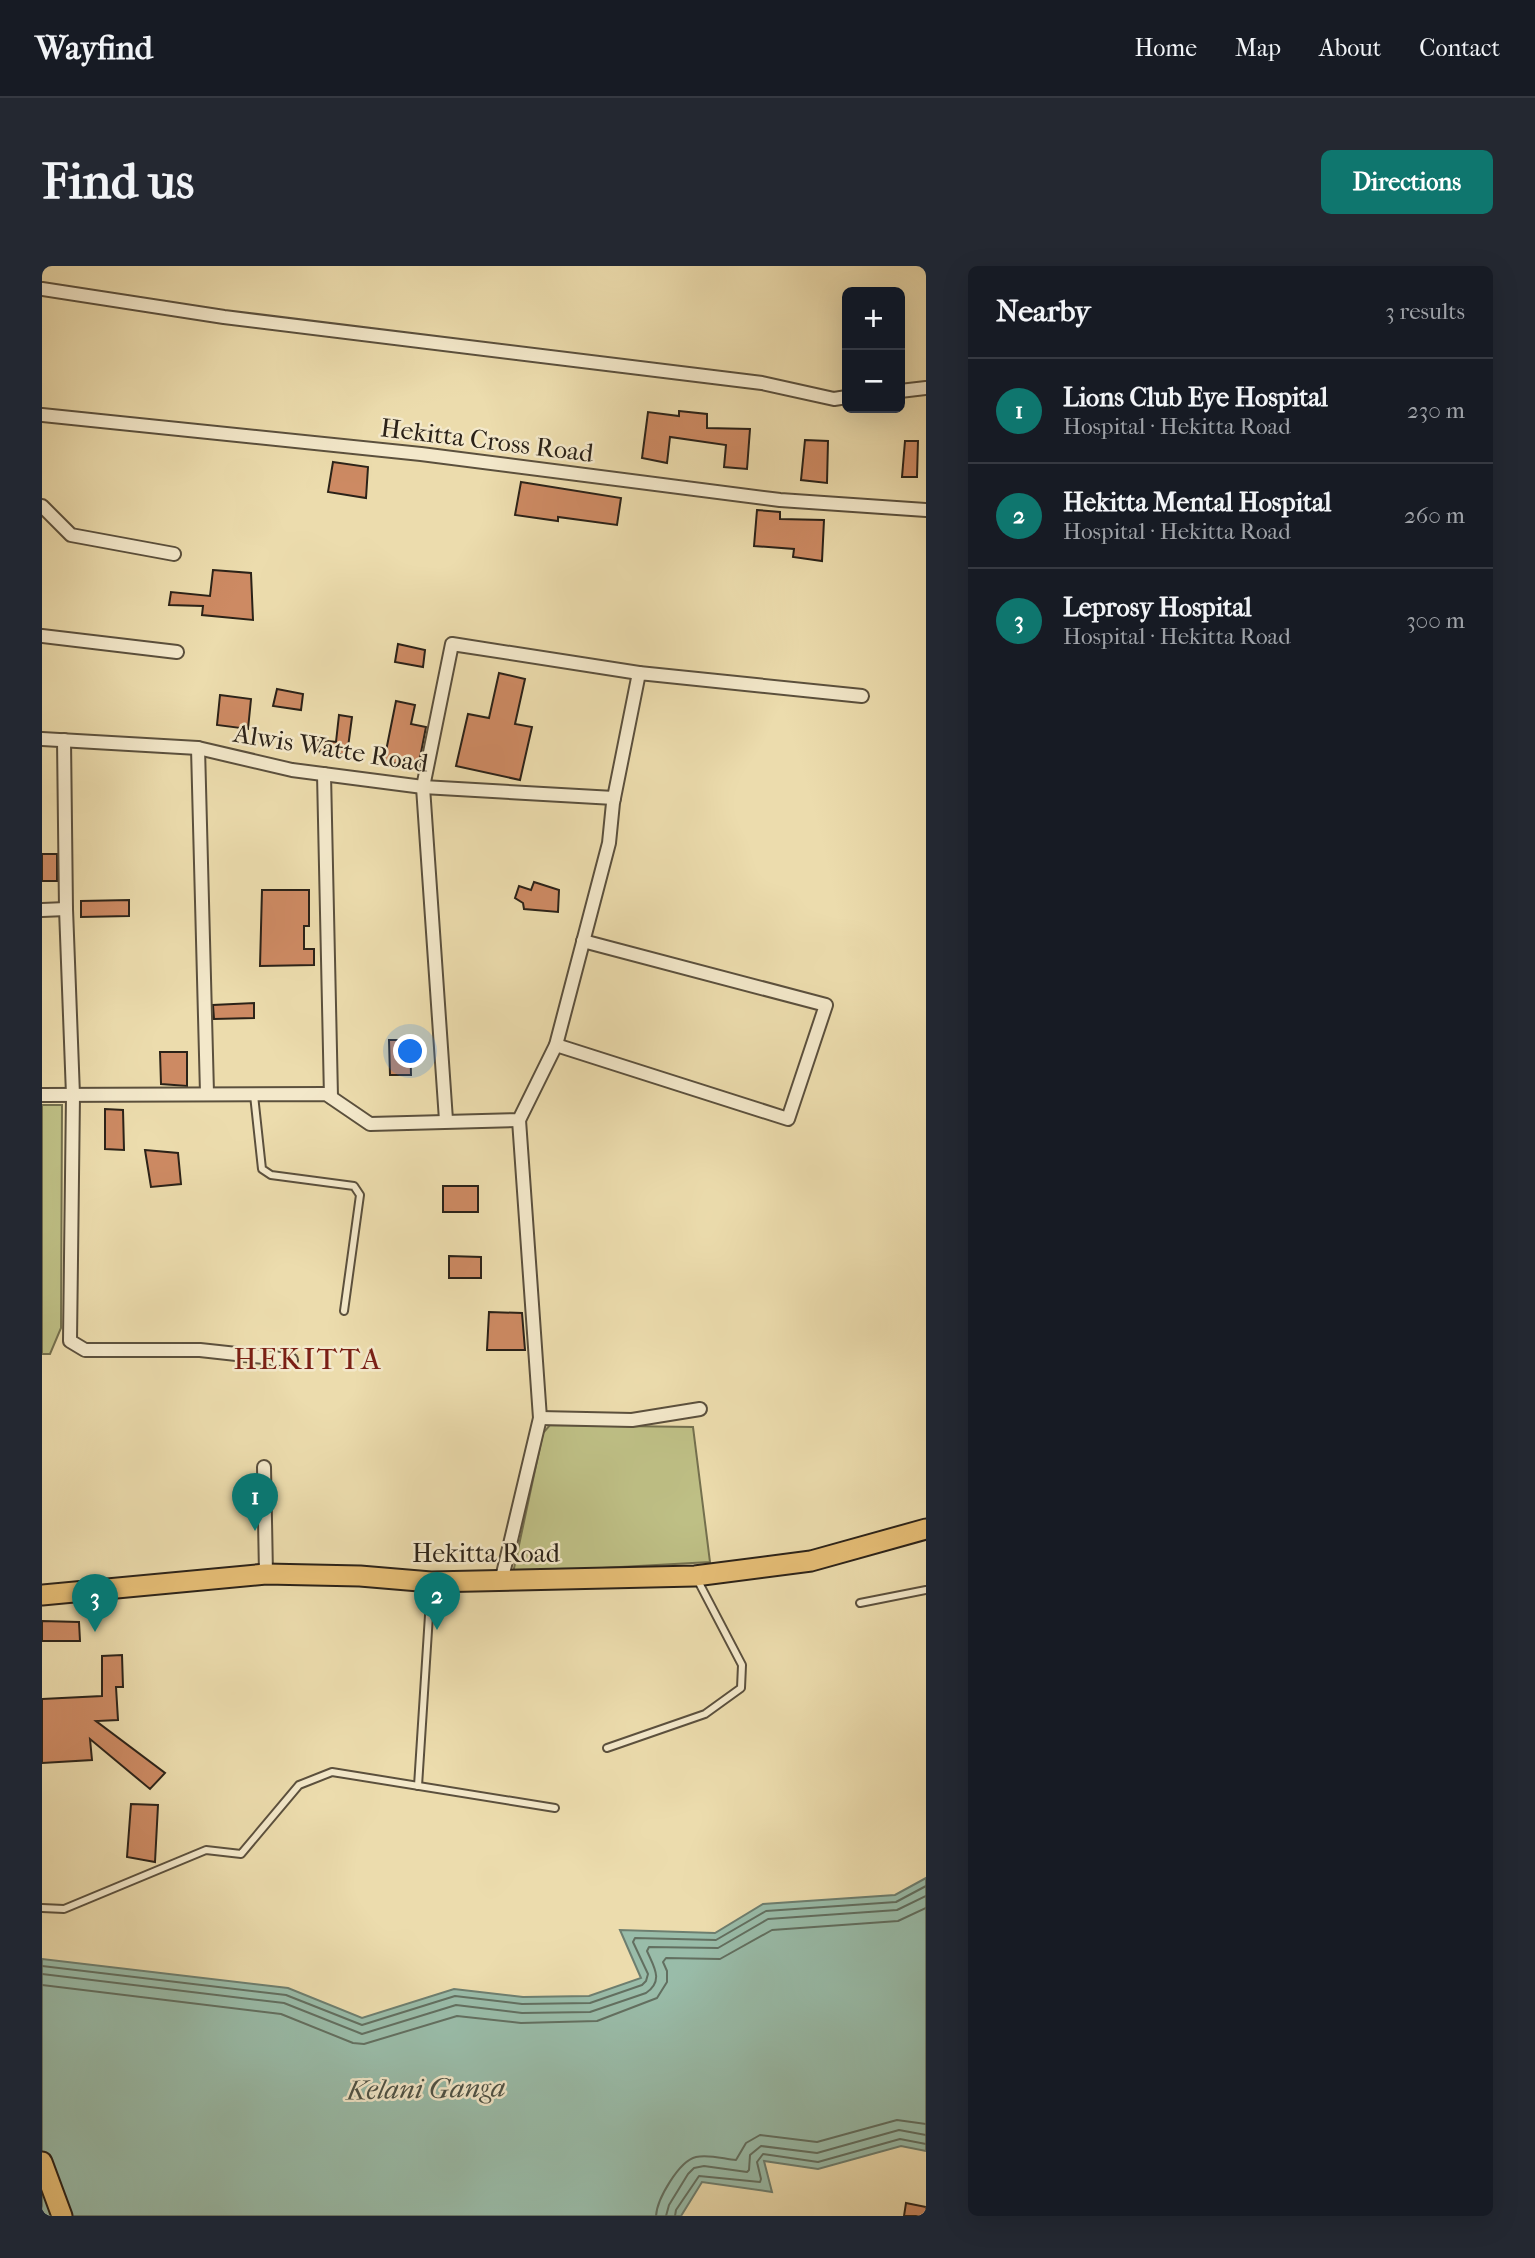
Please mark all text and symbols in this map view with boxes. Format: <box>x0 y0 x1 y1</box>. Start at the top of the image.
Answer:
text: Wayfind <box>35 29 153 68</box>
text: Home <box>1135 34 1197 62</box>
text: Map <box>1235 34 1281 62</box>
text: About <box>1319 34 1381 62</box>
text: Contact <box>1419 34 1500 62</box>
button: Directions <box>1321 150 1493 214</box>
text: Find us <box>42 153 194 211</box>
map controls <box>842 287 905 413</box>
button: + <box>842 287 905 350</box>
text: Nearby <box>996 294 1091 329</box>
text: 3 results <box>1385 298 1465 325</box>
button: − <box>842 350 905 413</box>
text: Lions Club Eye Hospital <box>1063 382 1328 413</box>
text: 1 <box>1015 397 1023 424</box>
text: 230 m <box>1407 397 1465 424</box>
street label: Hekitta Cross Road <box>379 412 596 469</box>
text: Hospital · Hekitta Road <box>1063 413 1291 440</box>
text: Hekitta Mental Hospital <box>1063 487 1331 518</box>
text: 2 <box>1013 502 1025 529</box>
text: 260 m <box>1404 502 1465 529</box>
text: Hospital · Hekitta Road <box>1063 518 1291 545</box>
text: Leprosy Hospital <box>1063 592 1252 623</box>
text: 3 <box>1014 607 1024 634</box>
text: 300 m <box>1406 607 1465 634</box>
text: Hospital · Hekitta Road <box>1063 623 1291 650</box>
street label: Alwis Watte Road <box>230 718 431 779</box>
your location <box>393 1034 427 1068</box>
district label: HEKITTA <box>233 1342 383 1377</box>
pin: 1 <box>232 1473 278 1531</box>
street label: Hekitta Road <box>412 1538 561 1569</box>
pin: 2 <box>414 1572 460 1630</box>
pin: 3 <box>72 1574 118 1632</box>
water label: Kelani Ganga <box>344 2071 506 2106</box>

